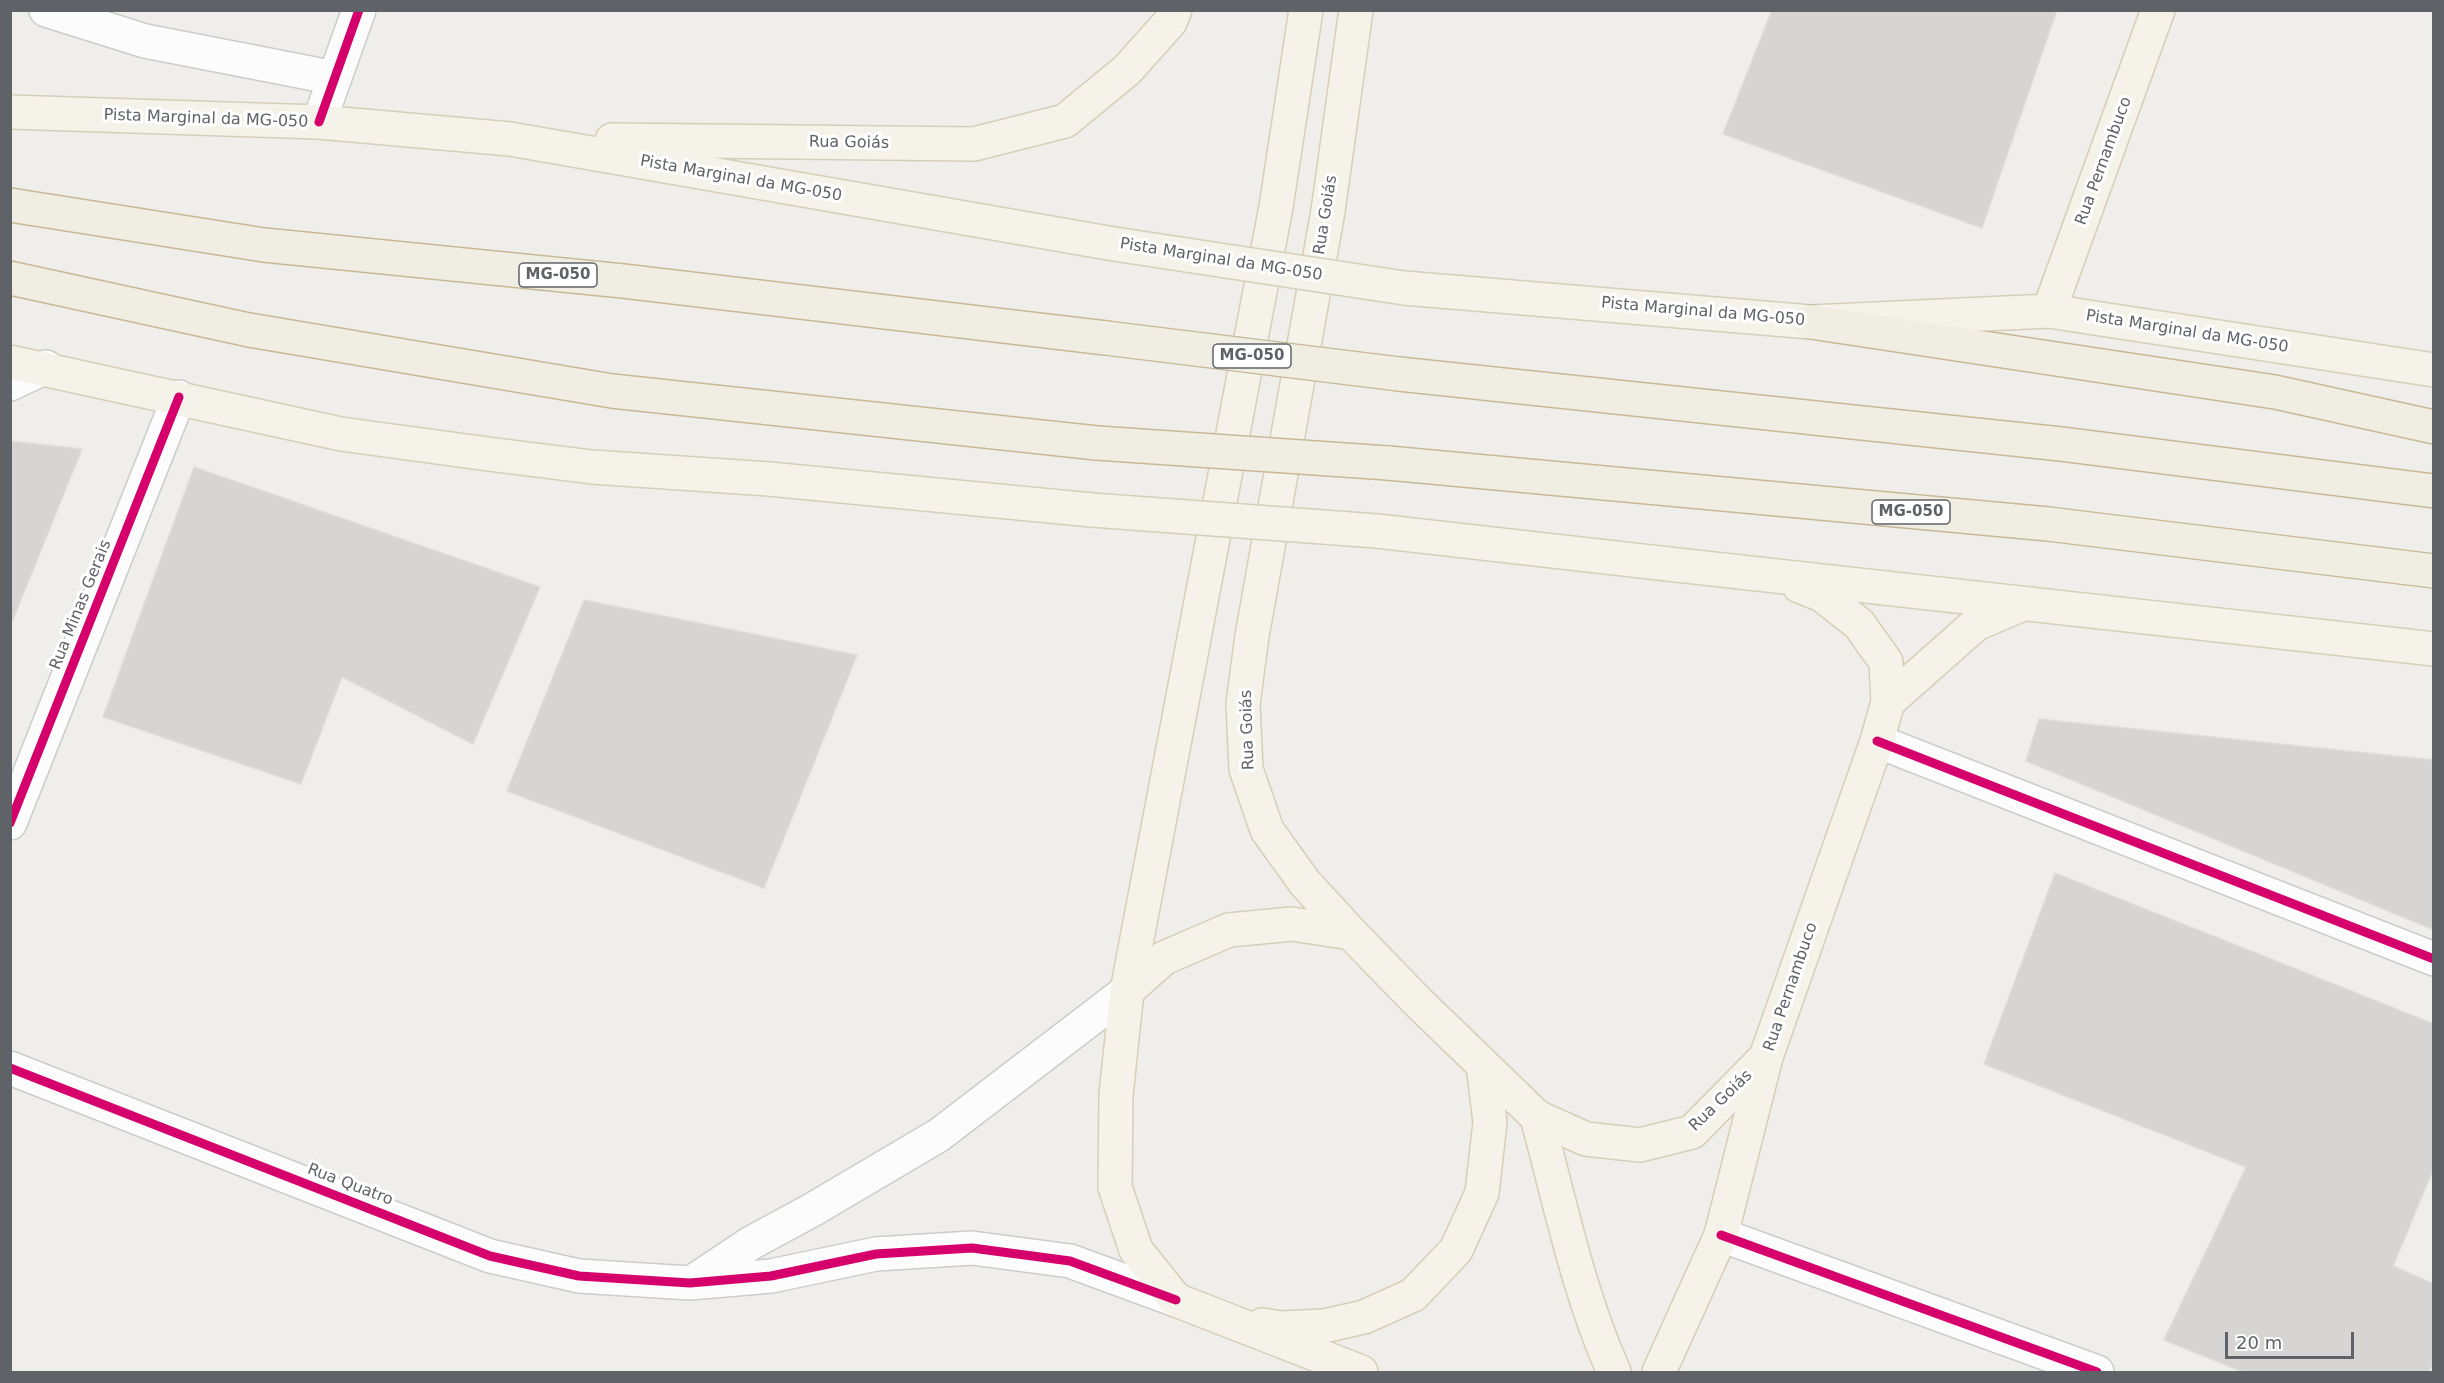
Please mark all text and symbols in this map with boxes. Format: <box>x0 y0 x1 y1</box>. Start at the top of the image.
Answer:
street label: Rua Pernambuco <box>2072 94 2136 228</box>
street label: Pista Marginal da MG-050 <box>103 106 309 132</box>
street label: Rua Goiás <box>809 133 889 153</box>
street label: Pista Marginal da MG-050 <box>638 152 844 206</box>
street label: Rua Goiás <box>1310 174 1342 256</box>
street label: Pista Marginal da MG-050 <box>1118 235 1324 285</box>
road number: MG-050 <box>519 263 597 287</box>
street label: Pista Marginal da MG-050 <box>1600 294 1806 330</box>
street label: Pista Marginal da MG-050 <box>2084 307 2290 357</box>
road number: MG-050 <box>1213 344 1291 368</box>
road number: MG-050 <box>1872 500 1950 524</box>
street label: Rua Minas Gerais <box>46 537 116 673</box>
street label: Rua Goiás <box>1237 690 1259 770</box>
street label: Rua Pernambuco <box>1760 920 1822 1054</box>
street label: Rua Goiás <box>1685 1066 1757 1136</box>
street label: Rua Quatro <box>304 1160 396 1210</box>
scale bar <box>2228 1320 2357 1358</box>
text: 20 m <box>2236 1332 2282 1353</box>

